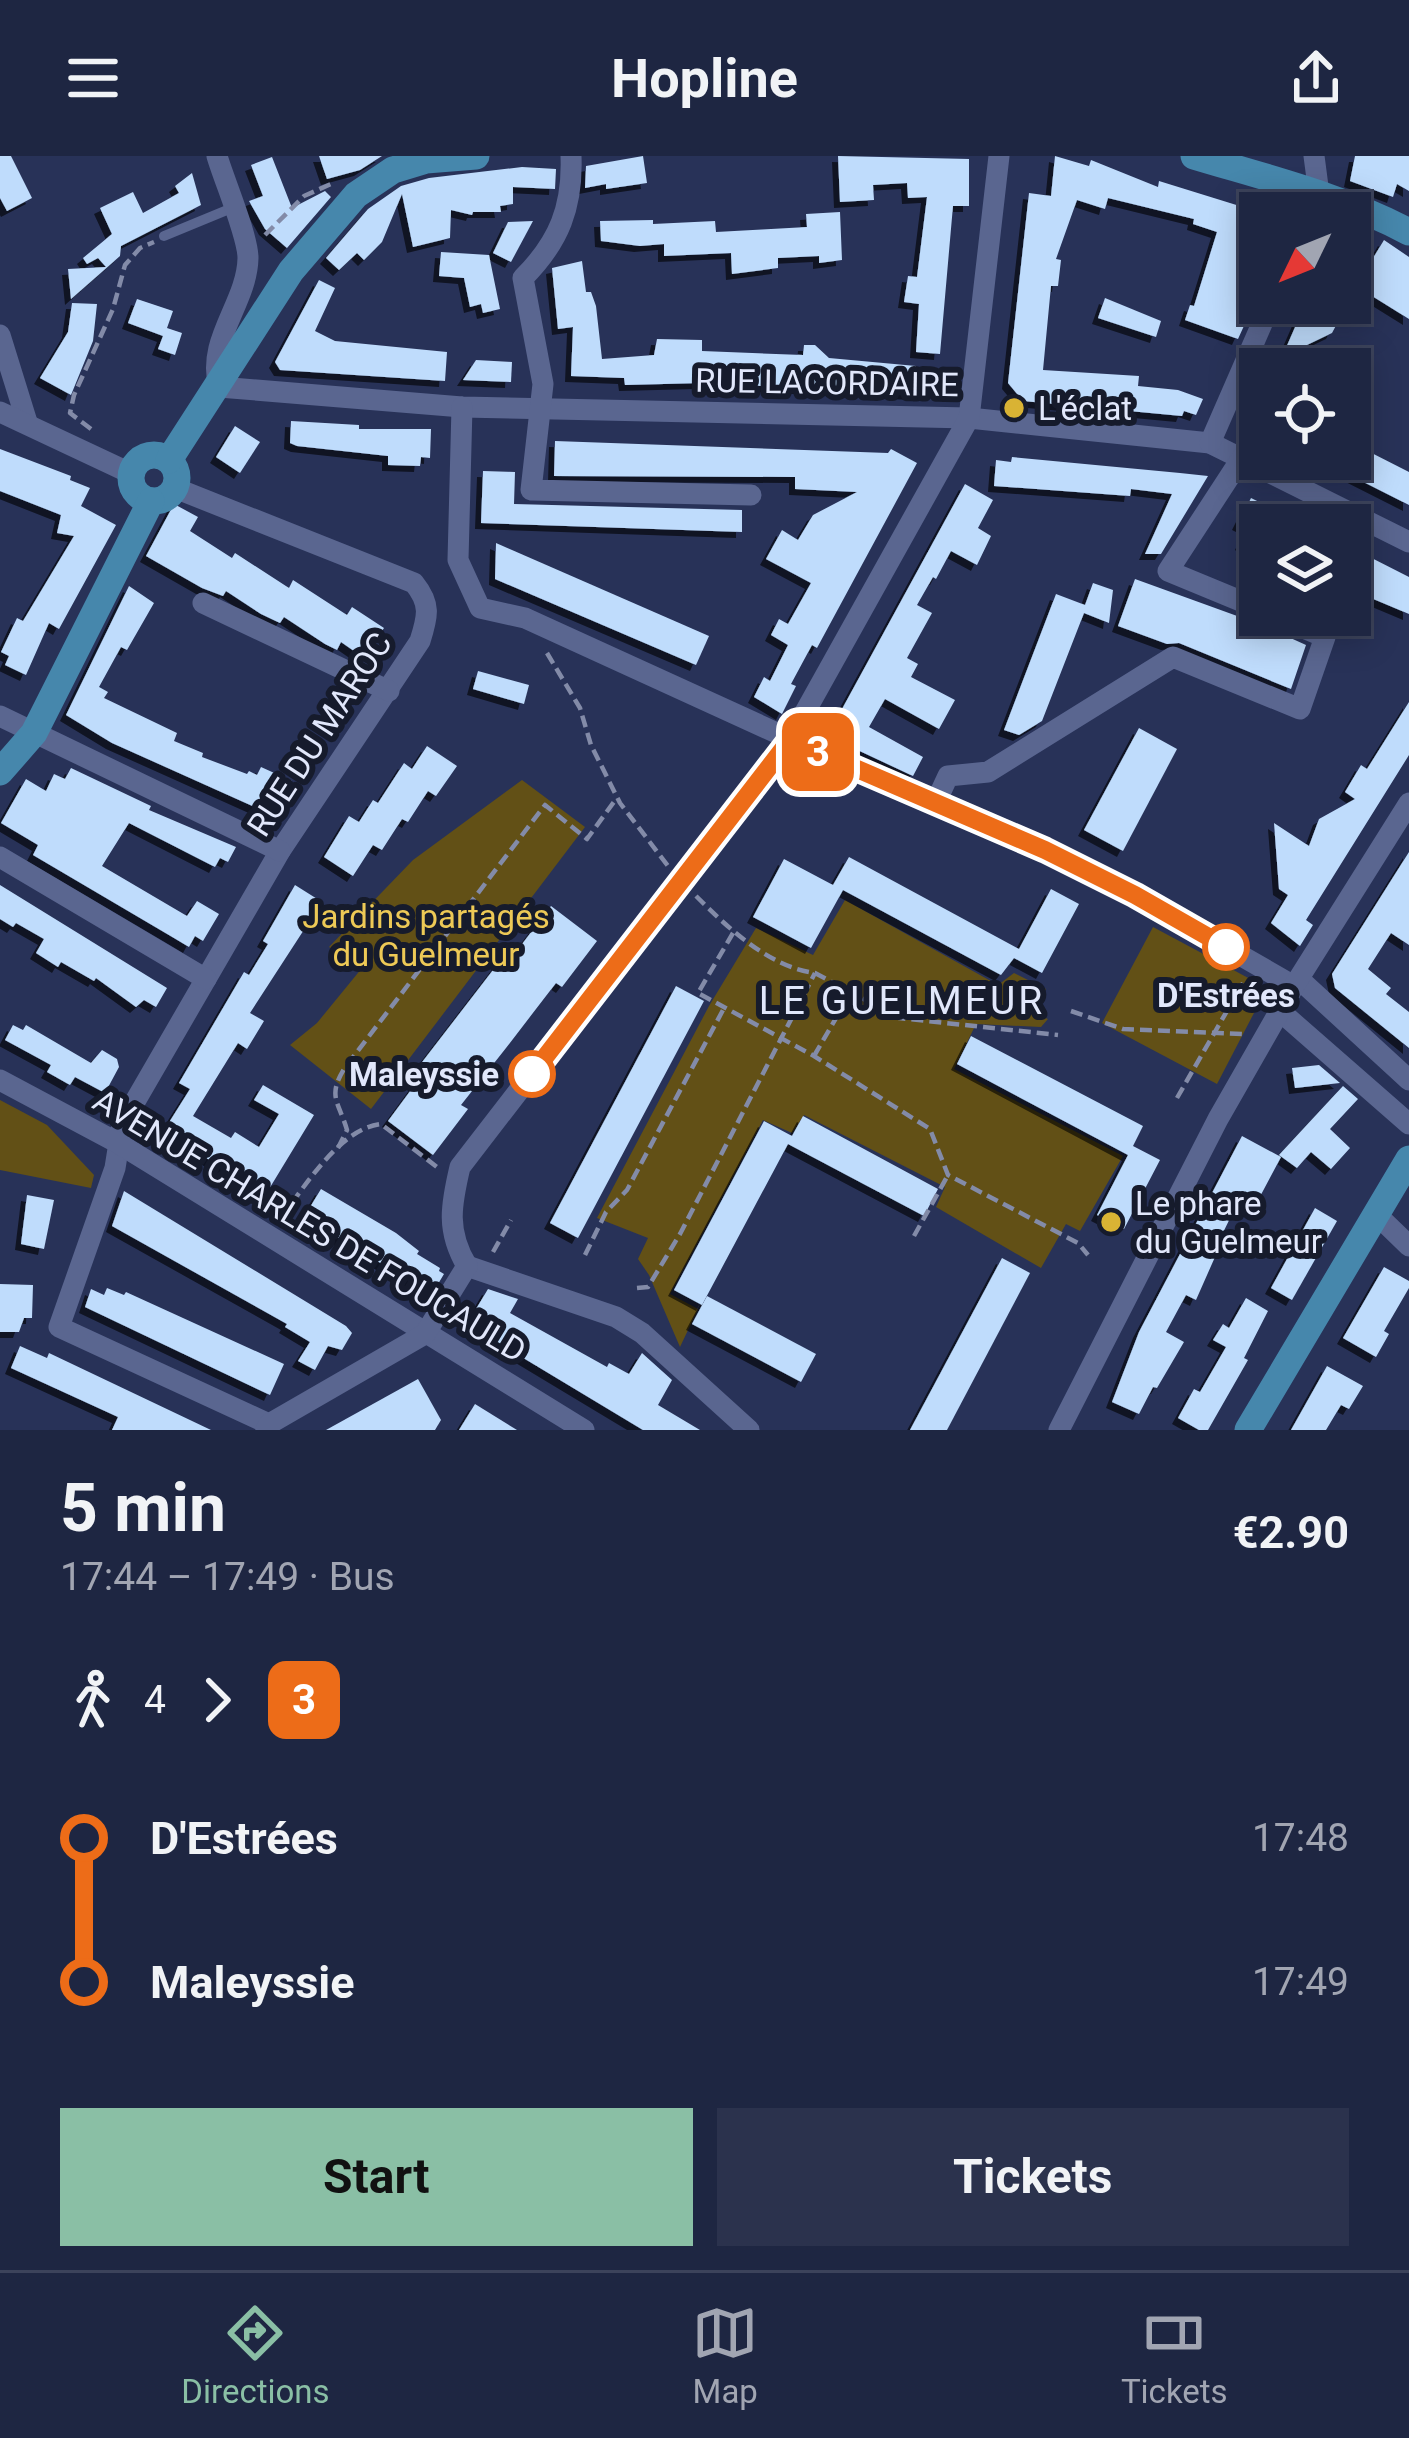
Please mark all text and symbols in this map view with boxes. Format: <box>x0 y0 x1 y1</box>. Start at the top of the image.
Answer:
icon: menu <box>60 45 126 111</box>
icon: share <box>1283 45 1349 111</box>
text: Hopline <box>611 47 798 110</box>
north arrow <box>1239 192 1371 324</box>
map controls <box>1239 192 1371 636</box>
button: locate <box>1239 348 1371 480</box>
street label: RUE LACORDAIRE <box>695 361 959 404</box>
place label: L'éclat <box>1038 389 1132 428</box>
marker: L'éclat <box>1001 395 1027 421</box>
button: layers <box>1239 504 1371 636</box>
street label: RUE DU MAROC <box>239 625 400 843</box>
line badge: 3 <box>779 713 857 791</box>
text: 3 <box>806 727 830 776</box>
park label: Jardins partagés du Guelmeur <box>302 897 550 974</box>
marker: D'Estrées <box>1204 925 1248 969</box>
place label: D'Estrées <box>1157 976 1295 1015</box>
district label: LE GUELMEUR <box>759 978 1045 1024</box>
marker: Maleyssie <box>510 1052 554 1096</box>
place label: Maleyssie <box>349 1055 499 1094</box>
street label: AVENUE CHARLES DE FOUCAULD <box>86 1081 533 1370</box>
place label: Le phare du Guelmeur <box>1135 1184 1322 1261</box>
marker: Le phare du Guelmeur <box>1098 1209 1124 1235</box>
text: 5 min <box>60 1470 226 1547</box>
text: €2.90 <box>1233 1506 1349 1559</box>
text: 17:44 – 17:49 · Bus <box>60 1554 395 1600</box>
icon: walk <box>60 1667 126 1733</box>
icon: forward <box>184 1667 250 1733</box>
text: 3 <box>292 1675 316 1724</box>
text: 4 <box>144 1677 166 1723</box>
text: D'Estrées <box>150 1812 338 1865</box>
text: 17:48 <box>1252 1815 1349 1861</box>
text: Maleyssie <box>150 1956 355 2009</box>
text: 17:49 <box>1252 1959 1349 2005</box>
button: Start <box>60 2108 693 2246</box>
button: Tickets <box>717 2108 1349 2246</box>
tab: Directions <box>181 2300 330 2411</box>
tab: Map <box>692 2300 758 2411</box>
tab: Tickets <box>1121 2300 1228 2411</box>

